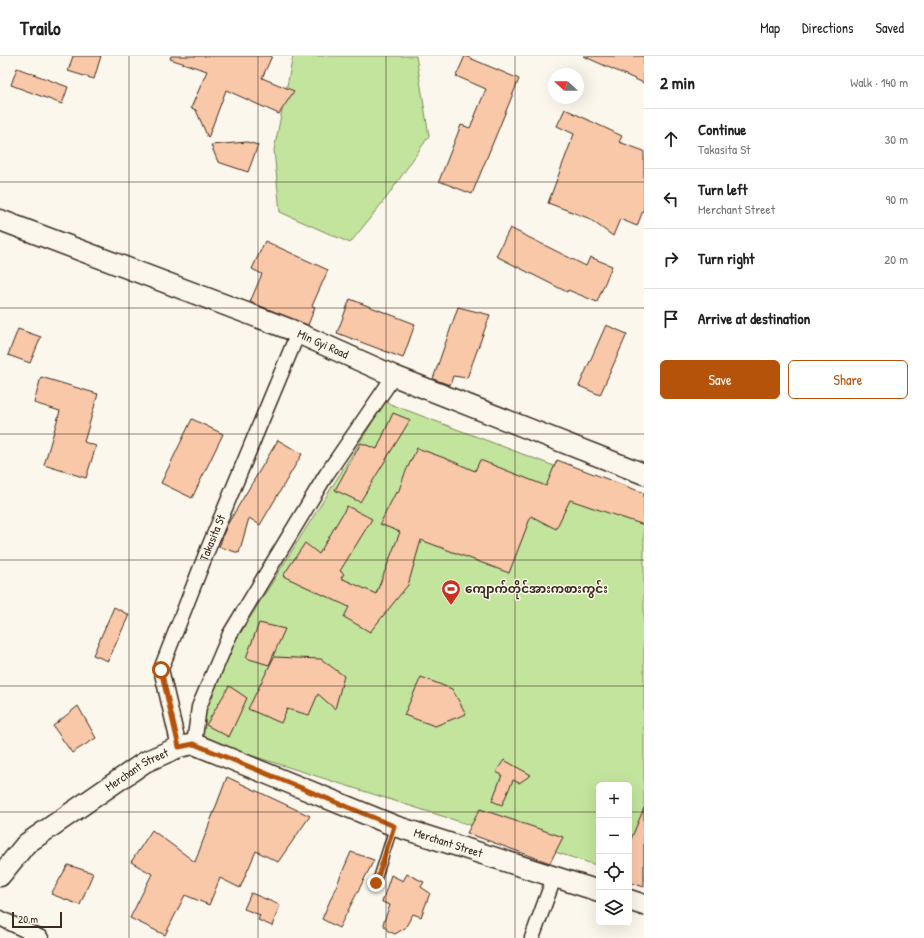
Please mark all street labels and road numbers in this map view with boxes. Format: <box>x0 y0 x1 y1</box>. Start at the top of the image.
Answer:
street label: Min Gyi Road <box>295 325 352 363</box>
street label: Takasita St <box>195 511 230 563</box>
street label: Merchant Street <box>102 743 172 795</box>
street label: Merchant Street <box>412 824 486 862</box>

